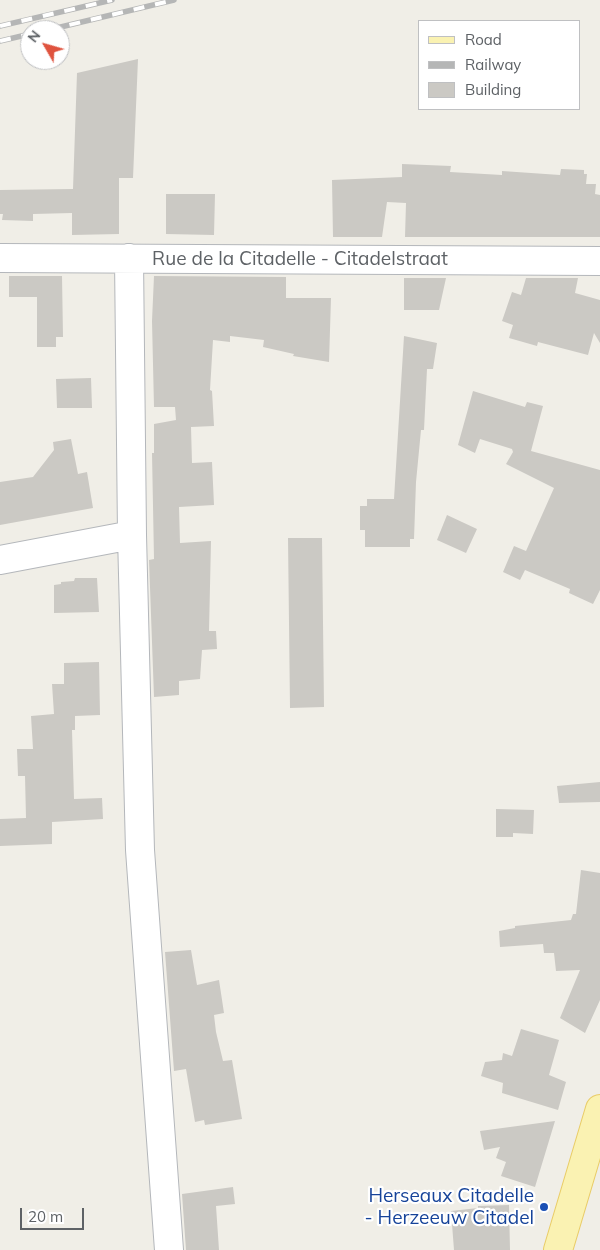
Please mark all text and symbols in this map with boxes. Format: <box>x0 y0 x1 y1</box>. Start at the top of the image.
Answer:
north arrow <box>20 20 70 70</box>
legend <box>418 20 580 110</box>
text: N <box>24 27 44 46</box>
text: Road <box>465 30 502 49</box>
text: Railway <box>465 55 521 74</box>
text: Building <box>465 80 521 99</box>
street label: Rue de la Citadelle - Citadelstraat <box>152 248 448 270</box>
place label: Herseaux Citadelle - Herzeeuw Citadel <box>364 1185 534 1229</box>
scale bar <box>22 1198 86 1230</box>
marker: Herseaux Citadelle - Herzeeuw Citadel <box>538 1201 550 1213</box>
text: 20 m <box>28 1207 63 1226</box>

